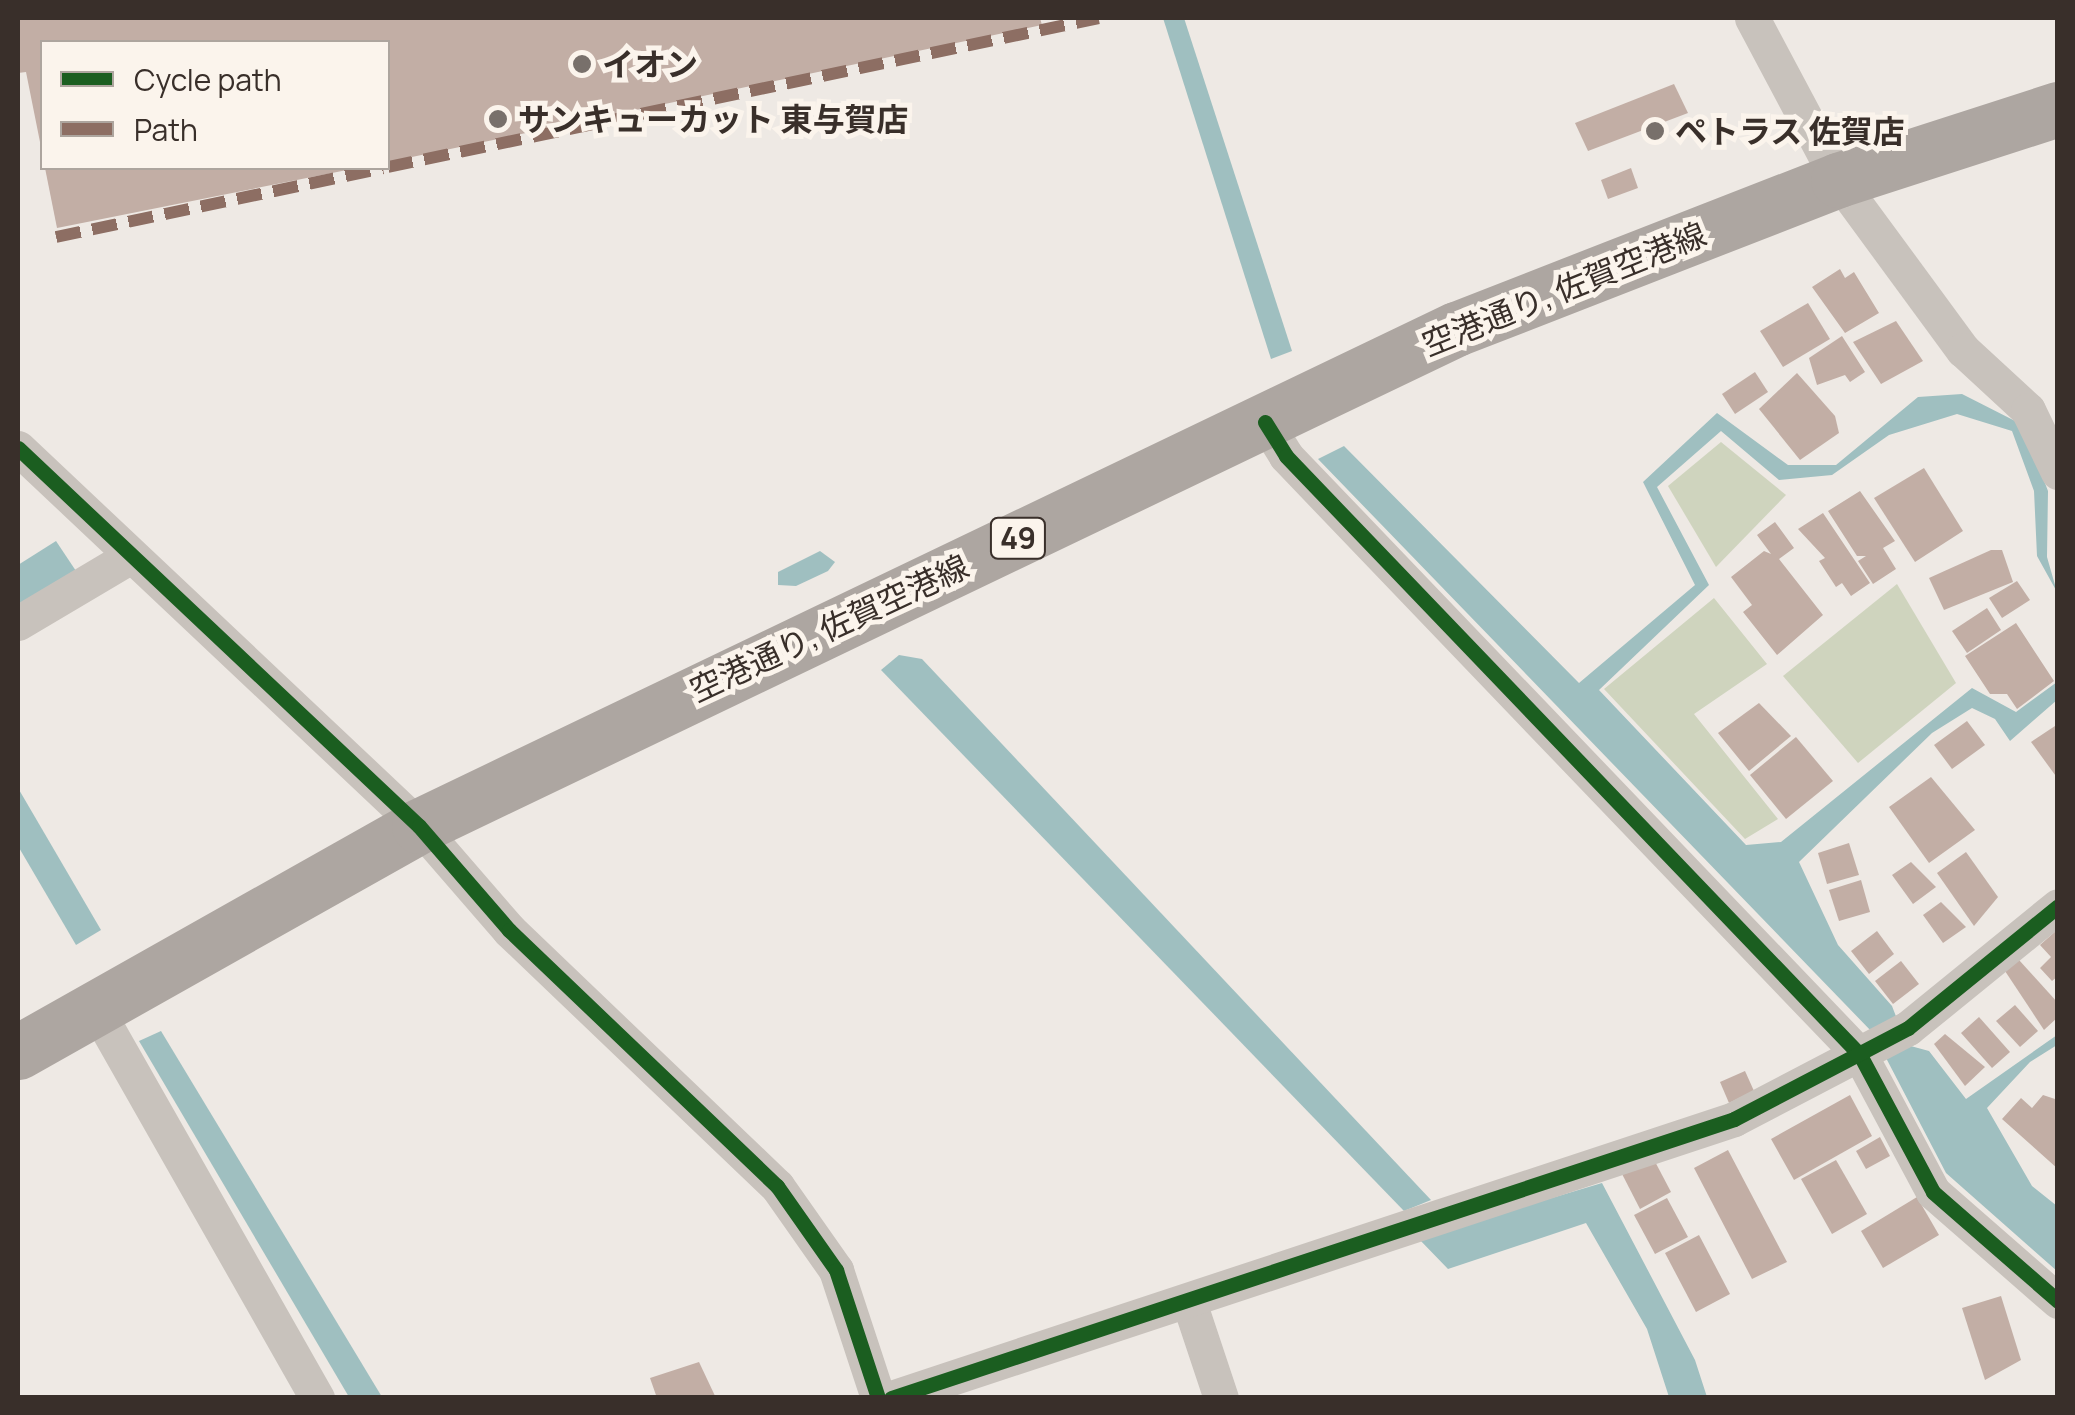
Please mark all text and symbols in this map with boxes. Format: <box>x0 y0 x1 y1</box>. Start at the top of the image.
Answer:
legend <box>40 40 390 170</box>
place label: イオン <box>602 45 698 83</box>
marker: イオン <box>571 53 593 75</box>
text: Cycle path <box>134 59 282 100</box>
place label: サンキューカット 東与賀店 <box>518 100 908 138</box>
marker: サンキューカット 東与賀店 <box>487 108 509 130</box>
text: Path <box>134 109 198 150</box>
place label: ペトラス 佐賀店 <box>1675 112 1905 150</box>
marker: ペトラス 佐賀店 <box>1644 120 1666 142</box>
street label: 空港通り, 佐賀空港線 <box>1416 214 1712 364</box>
road number: 49 <box>988 513 1048 563</box>
street label: 空港通り, 佐賀空港線 <box>684 547 974 709</box>

